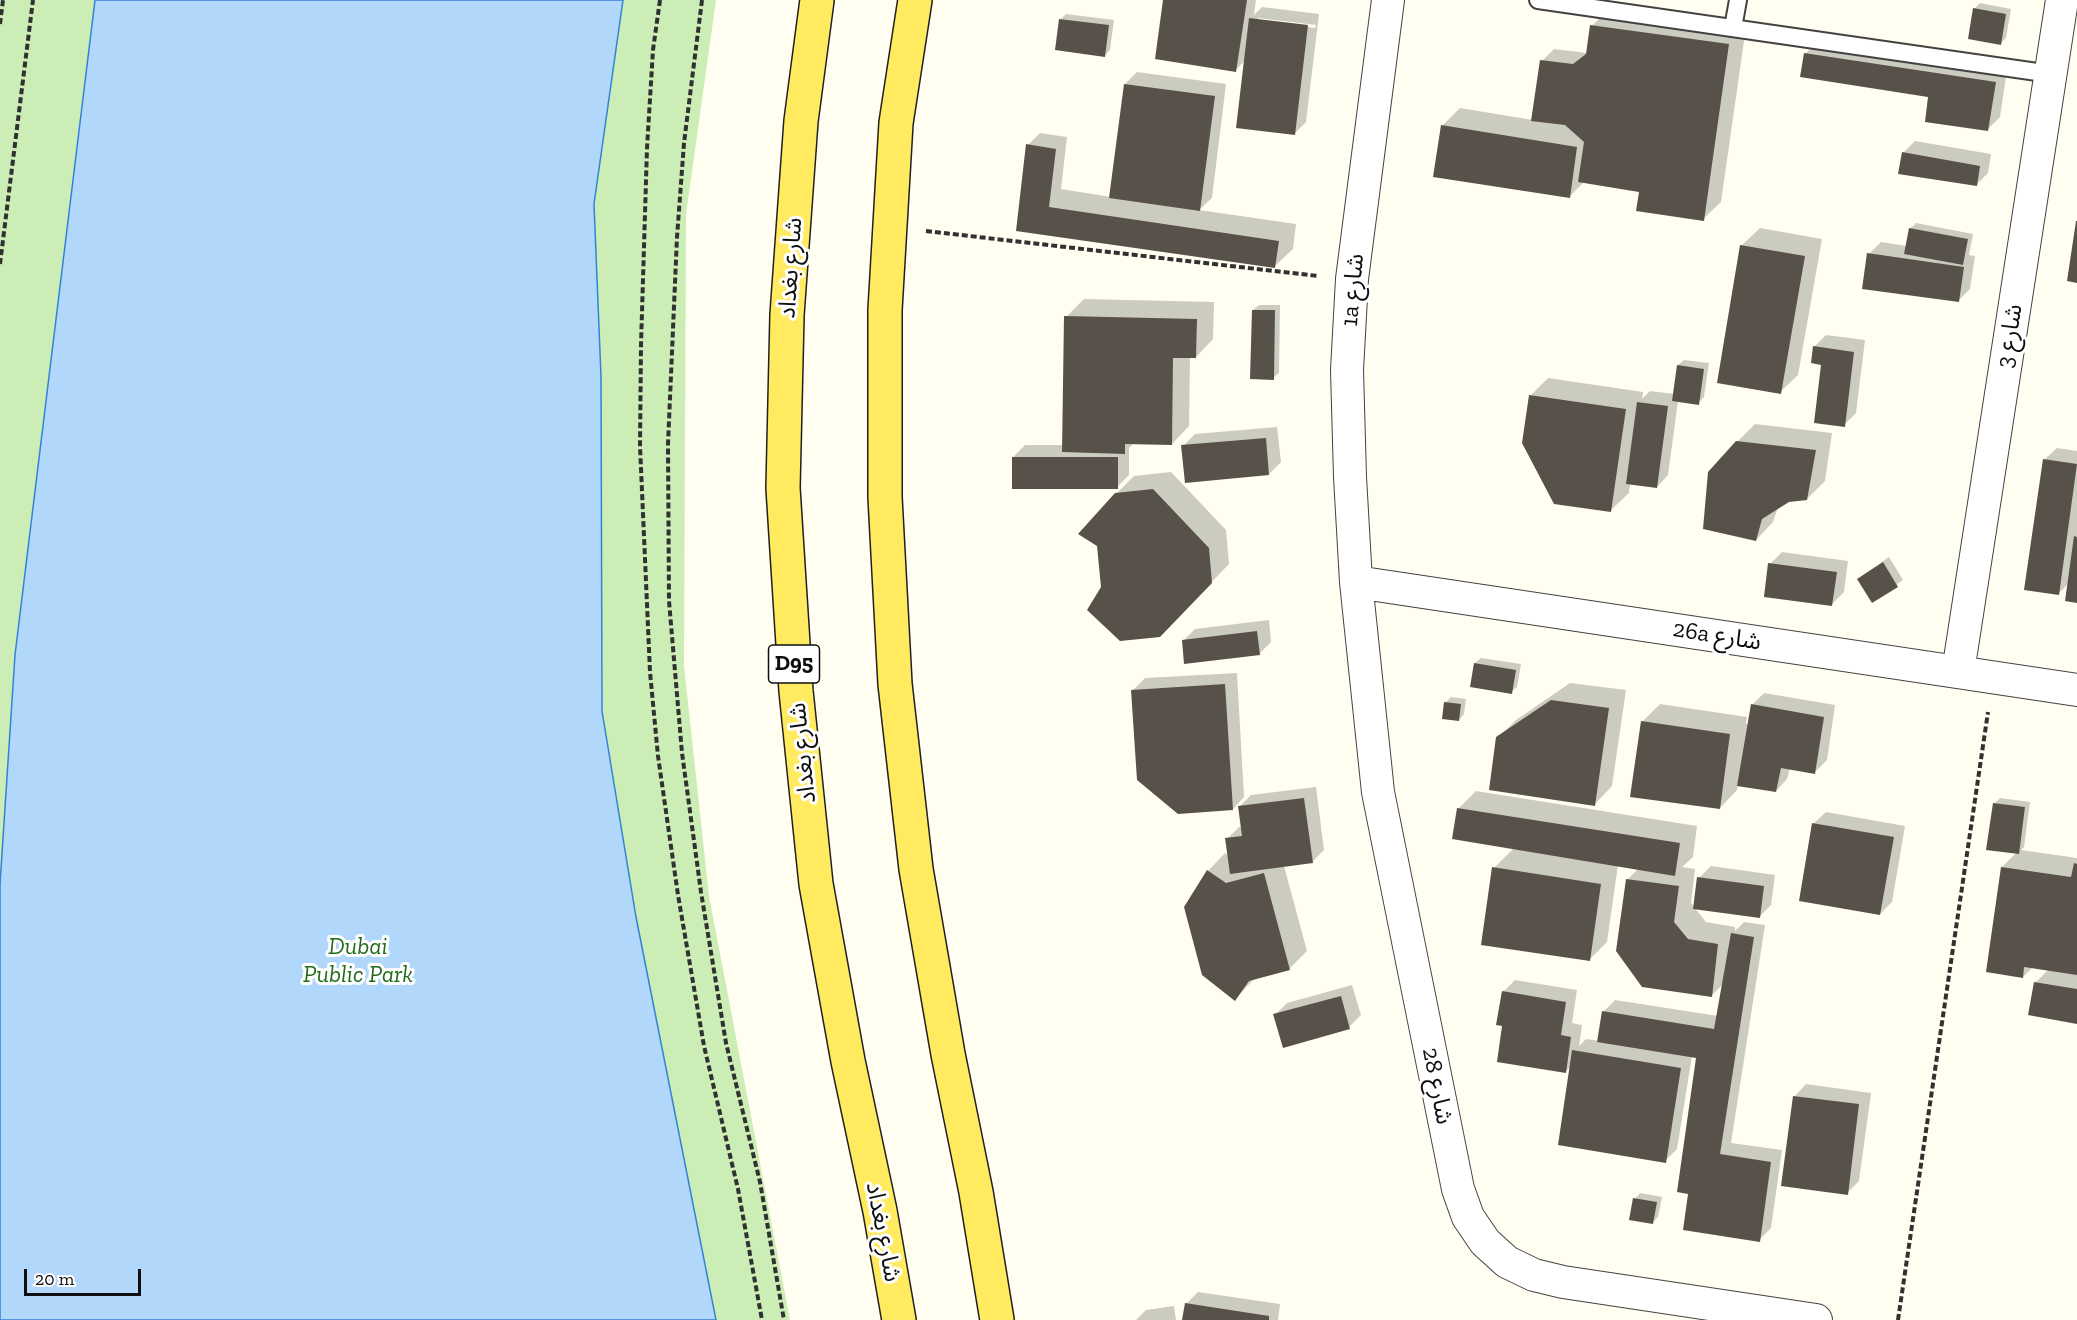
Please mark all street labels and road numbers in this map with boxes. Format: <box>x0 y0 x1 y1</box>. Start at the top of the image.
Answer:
street label: شارع بغداد <box>773 217 809 319</box>
street label: 1a شارع <box>1335 252 1371 328</box>
street label: شارع 3 <box>1991 302 2029 370</box>
street label: 26a شارع <box>1671 615 1763 657</box>
road number: D95 <box>768 645 820 683</box>
street label: شارع بغداد <box>783 701 823 805</box>
street label: شارع 28 <box>1415 1045 1459 1127</box>
street label: شارع بغداد <box>859 1180 907 1284</box>

